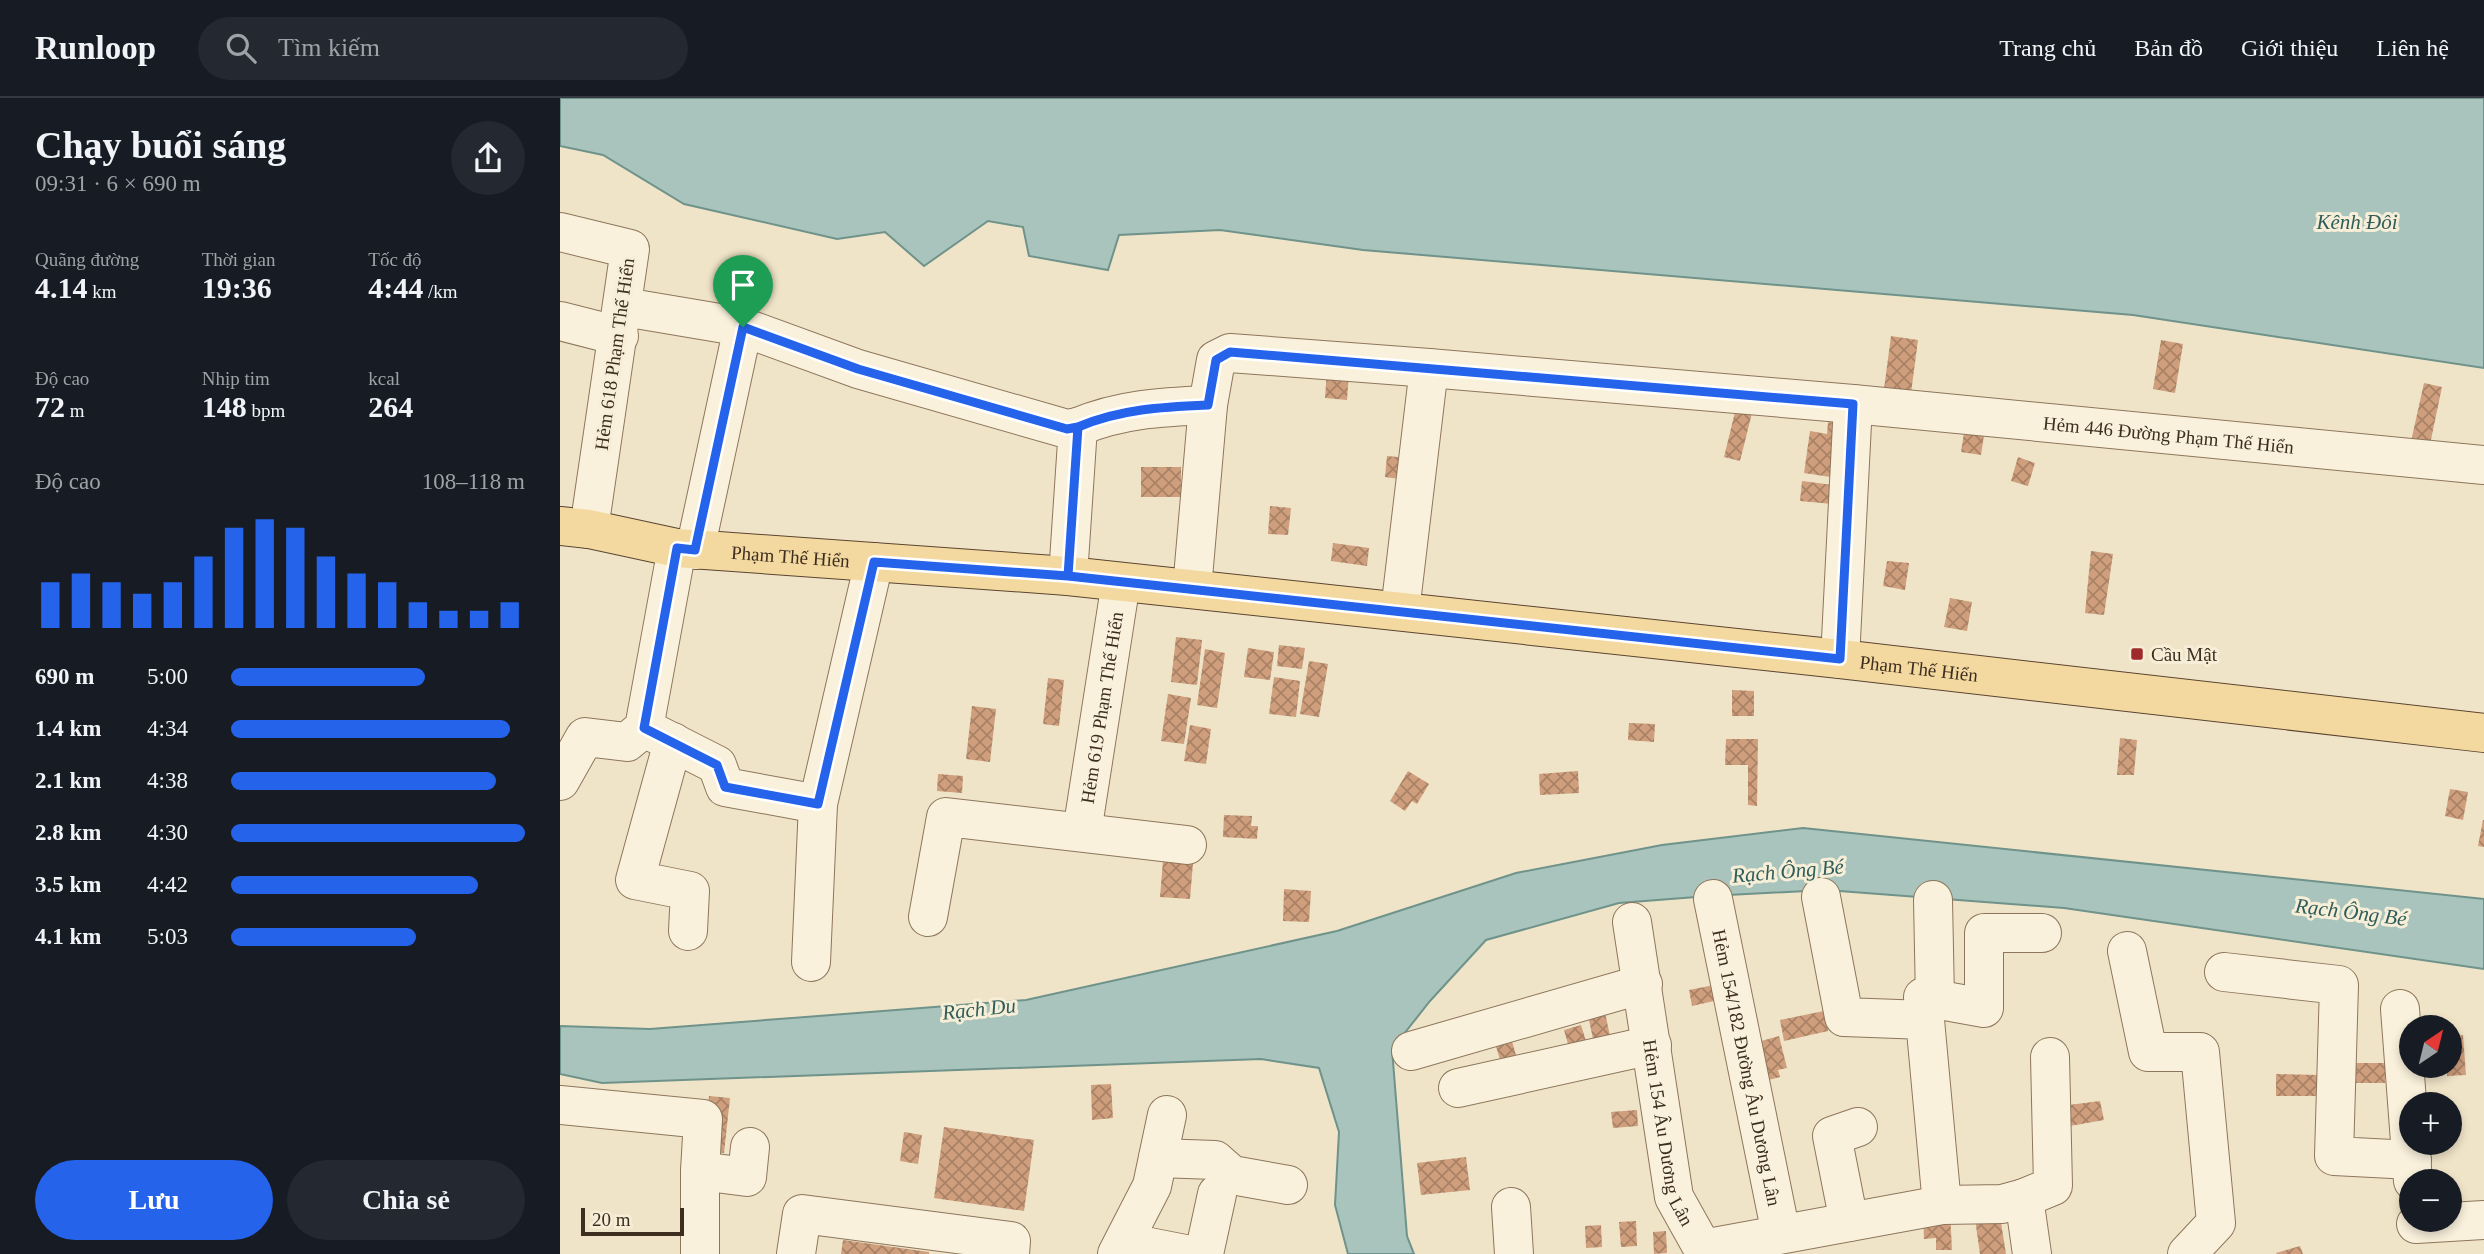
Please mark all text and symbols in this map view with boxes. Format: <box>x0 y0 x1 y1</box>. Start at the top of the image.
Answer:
search box <box>198 17 688 80</box>
icon: search <box>222 29 260 67</box>
text: Runloop <box>35 30 156 66</box>
text: Tìm kiếm <box>278 33 380 62</box>
text: Trang chủ <box>1999 35 2096 61</box>
text: Bản đồ <box>2134 35 2203 61</box>
text: Giới thiệu <box>2241 35 2338 61</box>
text: Liên hệ <box>2376 35 2449 61</box>
button: share <box>451 121 525 195</box>
text: Chạy buổi sáng <box>35 124 286 166</box>
text: 09:31 · 6 × 690 m <box>35 171 201 196</box>
water label: Kênh Đôi <box>2315 210 2398 234</box>
text: Quãng đường <box>35 249 139 270</box>
text: Thời gian <box>202 249 276 270</box>
text: Tốc độ <box>368 249 422 270</box>
pin <box>713 255 773 327</box>
street label: Hẻm 618 Phạm Thế Hiển <box>591 256 638 452</box>
icon: arrive <box>724 266 762 304</box>
text: 4.14 <box>35 271 88 304</box>
text: 19:36 <box>202 271 272 304</box>
text: 4:44 <box>368 271 423 304</box>
text: km <box>88 281 117 302</box>
text: /km <box>423 281 458 302</box>
text: Độ cao <box>35 368 89 389</box>
text: Nhịp tim <box>202 368 270 389</box>
text: kcal <box>368 368 400 389</box>
text: 72 <box>35 390 65 423</box>
text: 148 <box>202 390 247 423</box>
text: 264 <box>368 390 413 423</box>
text: m <box>65 400 85 421</box>
text: bpm <box>247 400 285 421</box>
street label: Hẻm 446 Đường Phạm Thế Hiển <box>2042 412 2295 458</box>
text: Độ cao <box>35 469 101 494</box>
text: 108–118 m <box>422 469 525 494</box>
street label: Phạm Thế Hiển <box>730 542 851 571</box>
street label: Hẻm 619 Phạm Thế Hiển <box>1077 610 1127 805</box>
place label: Cầu Mật <box>2151 644 2218 665</box>
marker: Cầu Mật <box>2129 646 2145 662</box>
street label: Phạm Thế Hiển <box>1858 651 1980 686</box>
text: 690 m <box>35 664 94 689</box>
text: 5:00 <box>147 664 188 689</box>
text: 1.4 km <box>35 716 101 741</box>
text: 4:34 <box>147 716 188 741</box>
text: 2.1 km <box>35 768 101 793</box>
text: 4:38 <box>147 768 188 793</box>
text: 2.8 km <box>35 820 101 845</box>
text: 4:30 <box>147 820 188 845</box>
water label: Rạch Ông Bé <box>1730 854 1846 888</box>
text: 3.5 km <box>35 872 101 897</box>
text: 4:42 <box>147 872 188 897</box>
water label: Rạch Ông Bé <box>2293 893 2410 931</box>
text: 4.1 km <box>35 924 101 949</box>
text: 5:03 <box>147 924 188 949</box>
street label: Hẻm 154/182 Đường Âu Dương Lân <box>1708 927 1785 1208</box>
water label: Rạch Du <box>940 993 1017 1025</box>
north arrow <box>2399 1015 2462 1078</box>
map controls <box>2399 1015 2462 1232</box>
street label: Hẻm 154 Âu Dương Lân <box>1639 1038 1698 1230</box>
button: + <box>2399 1092 2462 1155</box>
button: Lưu <box>35 1160 273 1240</box>
button: Chia sẻ <box>287 1160 525 1240</box>
button: − <box>2399 1169 2462 1232</box>
scale bar <box>581 1205 684 1237</box>
text: 20 m <box>592 1209 631 1230</box>

